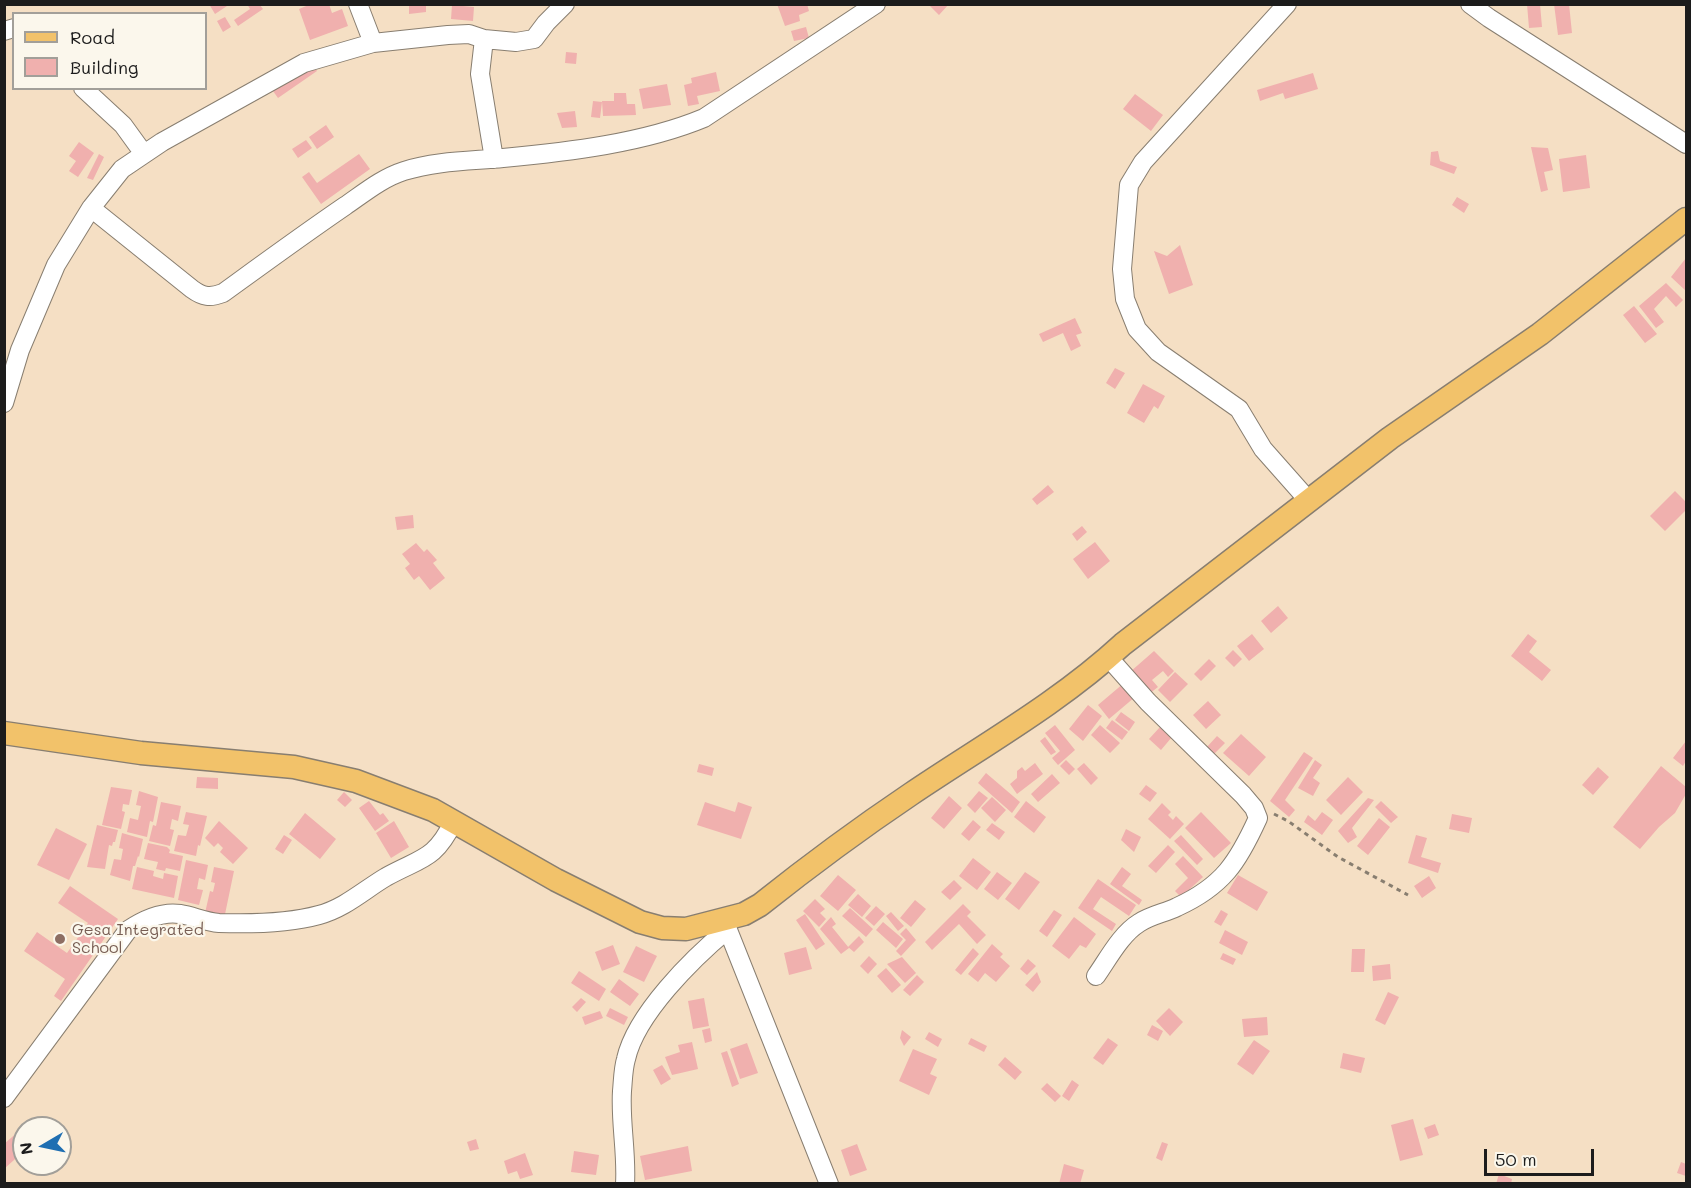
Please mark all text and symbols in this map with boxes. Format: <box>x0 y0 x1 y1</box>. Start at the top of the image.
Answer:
legend <box>12 12 207 90</box>
text: Road <box>70 25 115 49</box>
text: Building <box>70 55 138 79</box>
place label: Gesa Integrated School <box>72 920 204 958</box>
marker: Gesa Integrated School <box>53 932 67 946</box>
north arrow <box>12 1116 72 1176</box>
scale bar <box>1487 1137 1596 1175</box>
text: N <box>14 1141 37 1156</box>
text: 50 m <box>1495 1147 1537 1171</box>

